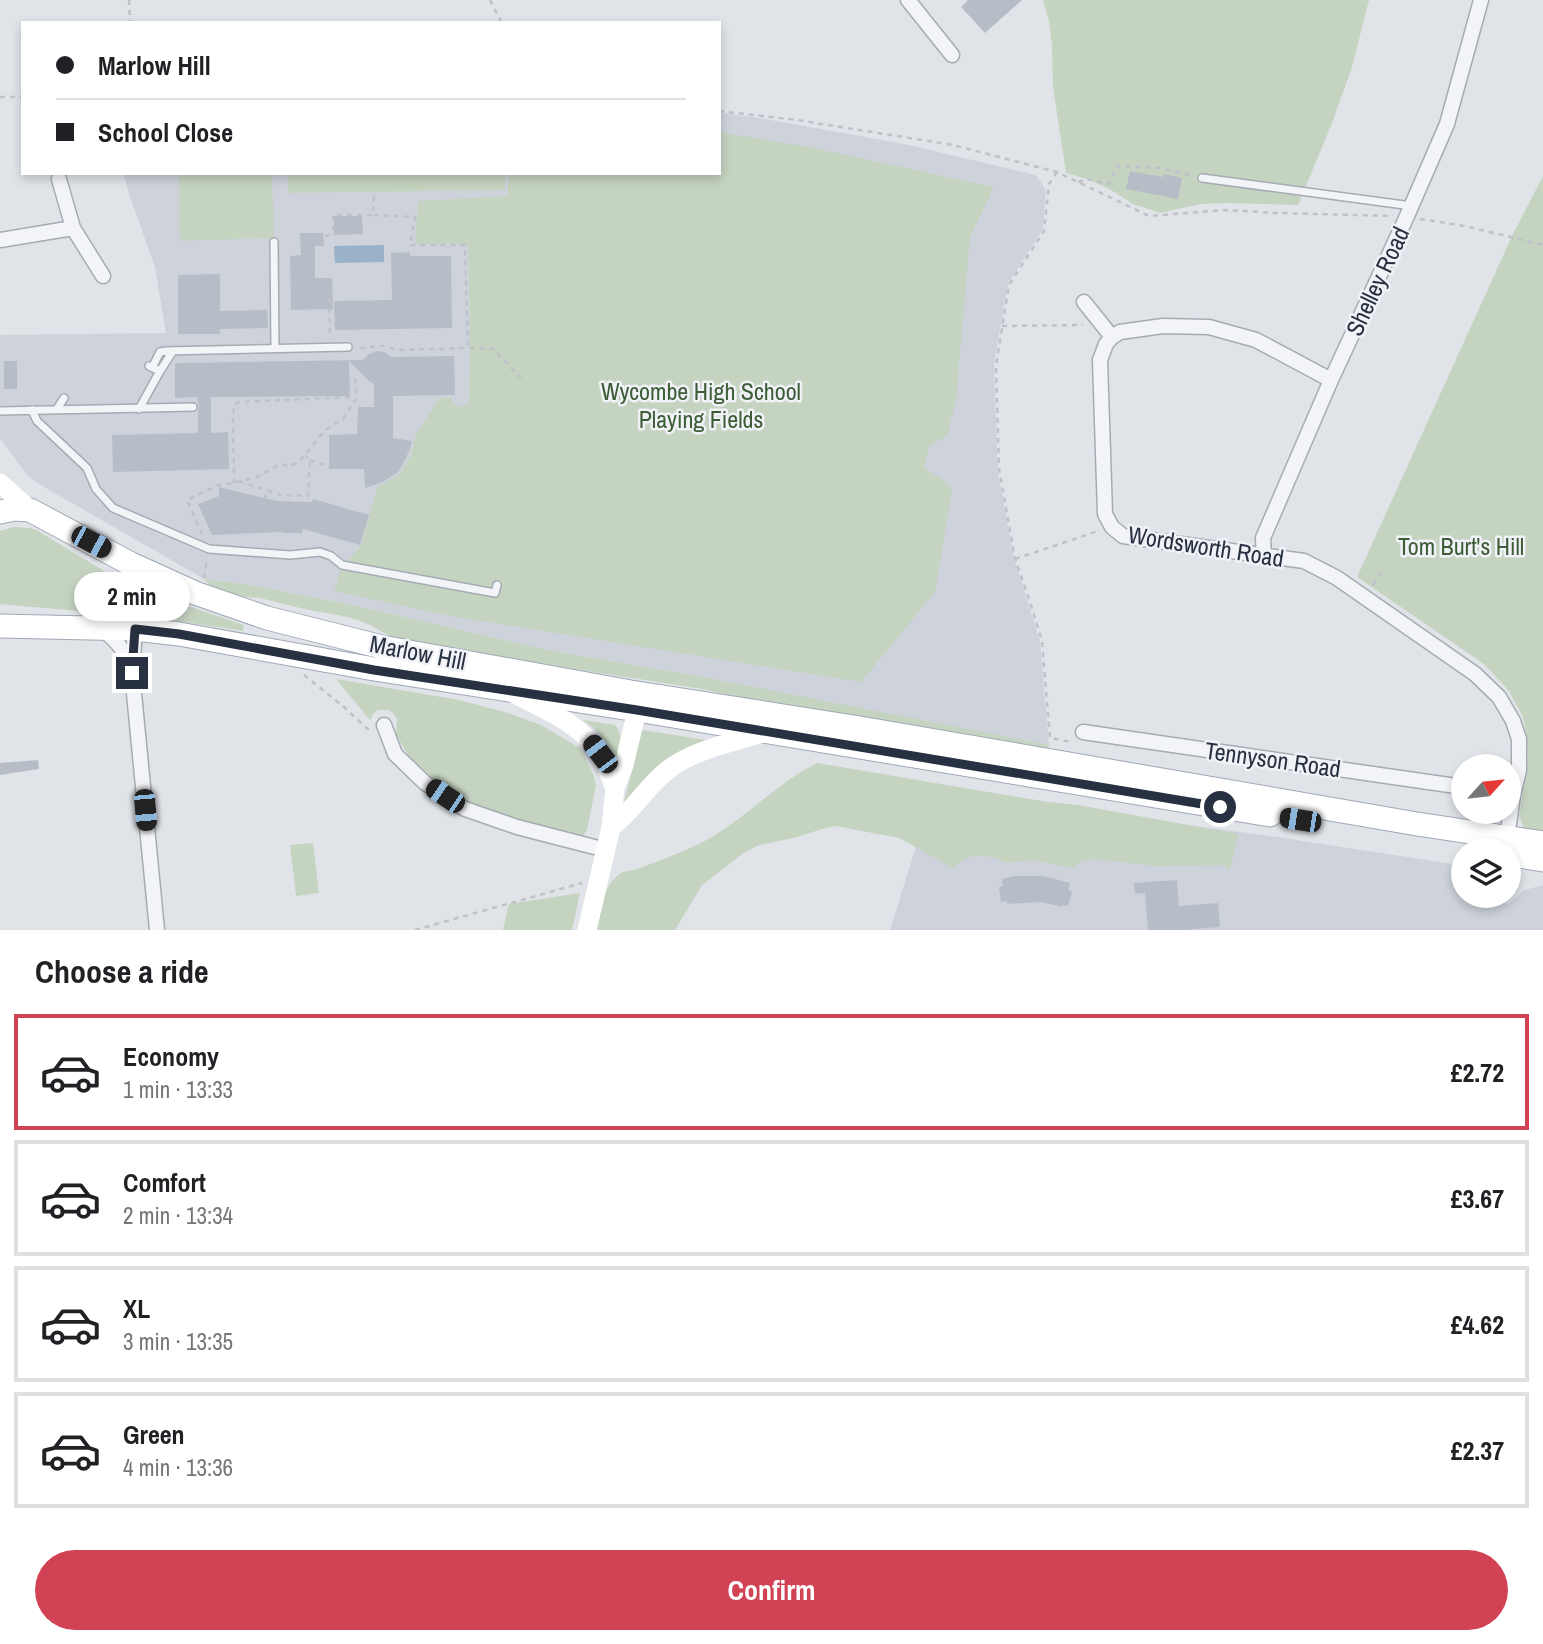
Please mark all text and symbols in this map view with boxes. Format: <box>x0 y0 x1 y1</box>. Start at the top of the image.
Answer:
text: Marlow Hill <box>98 48 211 83</box>
text: School Close <box>98 115 233 150</box>
street label: Shelley Road <box>1338 221 1416 341</box>
park label: Wycombe High School Playing Fields <box>601 375 801 435</box>
street label: Wordsworth Road <box>1126 518 1286 574</box>
car <box>68 523 115 561</box>
park label: Tom Burt's Hill <box>1398 530 1524 562</box>
callout: 2 min <box>74 572 190 620</box>
text: 2 min <box>107 581 157 612</box>
street label: Marlow Hill <box>367 627 469 677</box>
route end <box>116 657 148 689</box>
car <box>579 731 622 777</box>
street label: Tennyson Road <box>1203 734 1343 784</box>
north arrow <box>1451 754 1521 824</box>
map controls <box>1451 754 1521 908</box>
car <box>422 776 469 816</box>
car <box>133 788 158 832</box>
route start <box>1204 791 1236 823</box>
car <box>1278 806 1323 834</box>
button: layers <box>1451 838 1521 908</box>
text: Choose a ride <box>35 950 209 993</box>
text: Economy <box>123 1039 219 1074</box>
icon: car <box>39 1041 102 1104</box>
text: £2.72 <box>1451 1055 1504 1090</box>
text: 1 min · 13:33 <box>123 1074 233 1105</box>
text: Comfort <box>123 1165 206 1200</box>
icon: car <box>39 1167 102 1230</box>
text: £3.67 <box>1451 1181 1504 1216</box>
text: 2 min · 13:34 <box>123 1200 233 1231</box>
text: XL <box>123 1291 150 1326</box>
icon: car <box>39 1293 102 1356</box>
text: £4.62 <box>1451 1307 1504 1342</box>
text: 3 min · 13:35 <box>123 1326 233 1357</box>
text: Green <box>123 1417 185 1452</box>
icon: car <box>39 1419 102 1482</box>
text: £2.37 <box>1451 1433 1504 1468</box>
text: 4 min · 13:36 <box>123 1452 233 1483</box>
button: Confirm <box>35 1550 1508 1630</box>

